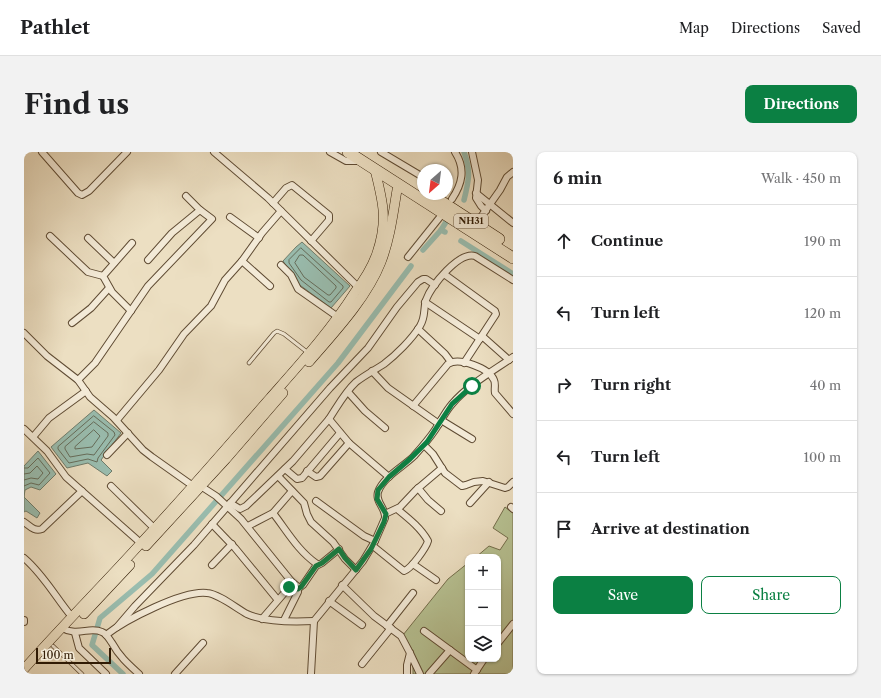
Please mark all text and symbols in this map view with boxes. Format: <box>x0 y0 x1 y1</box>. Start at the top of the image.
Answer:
text: Pathlet <box>20 16 90 39</box>
text: Map <box>679 19 709 37</box>
text: Directions <box>731 19 800 37</box>
text: Saved <box>822 19 861 37</box>
button: Directions <box>745 85 857 123</box>
text: Find us <box>24 87 129 121</box>
north arrow <box>417 164 453 200</box>
text: 6 min <box>553 168 602 188</box>
text: Walk · 450 m <box>761 170 841 186</box>
road number: NH31 <box>454 214 488 228</box>
icon: ahead <box>553 230 575 252</box>
text: Continue <box>591 231 663 250</box>
text: 190 m <box>804 233 841 249</box>
icon: left <box>553 302 575 324</box>
text: Turn left <box>591 303 660 322</box>
text: 120 m <box>804 305 841 321</box>
icon: right <box>553 374 575 396</box>
text: Turn right <box>591 375 671 394</box>
route start <box>463 377 481 395</box>
text: 40 m <box>810 377 841 393</box>
icon: left <box>553 446 575 468</box>
text: Turn left <box>591 447 660 466</box>
text: 100 m <box>803 449 841 465</box>
icon: arrive <box>553 518 575 540</box>
text: Arrive at destination <box>591 519 750 538</box>
map controls <box>465 554 501 662</box>
button: + <box>465 554 501 590</box>
button: Save <box>553 576 693 614</box>
button: Share <box>701 576 841 614</box>
route end <box>280 578 298 596</box>
button: − <box>465 590 501 626</box>
button: layers <box>465 626 501 662</box>
scale bar <box>36 646 111 665</box>
text: 100 m <box>42 648 74 662</box>

